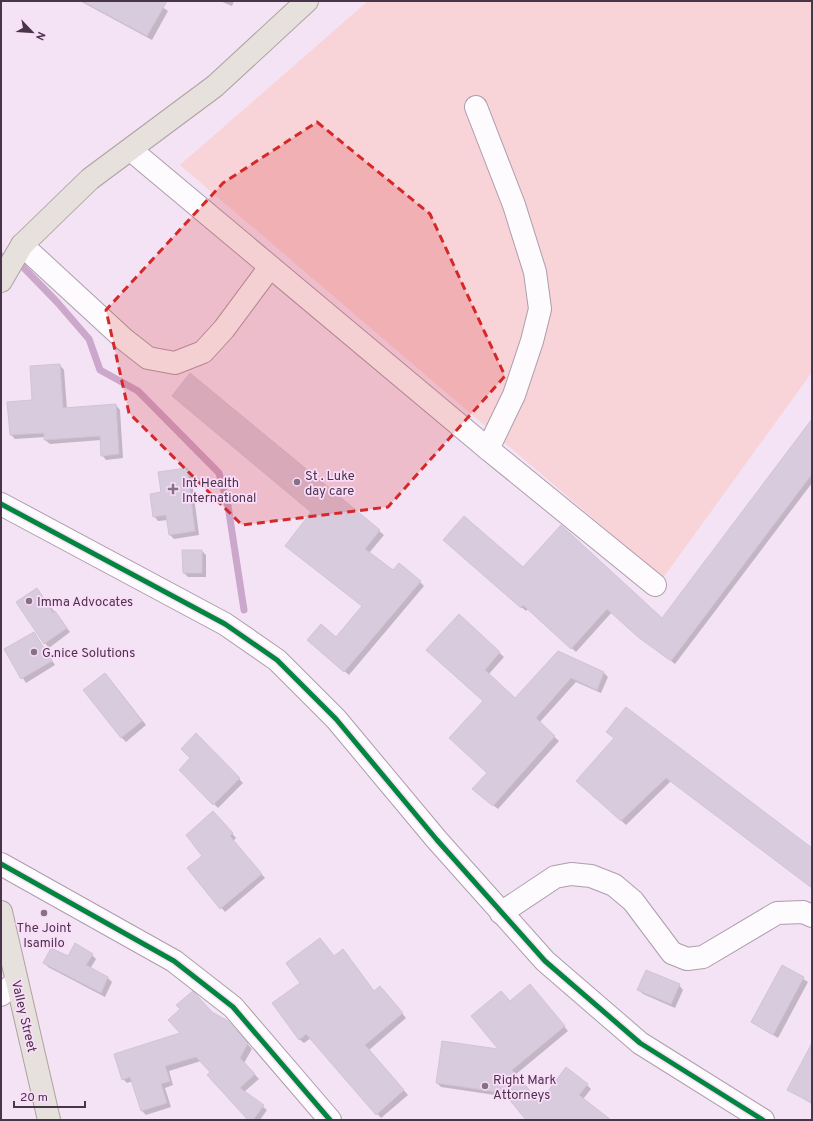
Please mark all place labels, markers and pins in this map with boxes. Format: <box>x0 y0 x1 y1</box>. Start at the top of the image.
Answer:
place label: St . Luke day care <box>305 469 355 500</box>
place label: Int Health International <box>182 476 257 507</box>
marker: St . Luke day care <box>292 477 302 487</box>
marker: Int Health International <box>167 483 179 495</box>
place label: Imma Advocates <box>37 595 133 611</box>
marker: Imma Advocates <box>24 596 34 606</box>
place label: G.nice Solutions <box>42 646 135 662</box>
marker: G.nice Solutions <box>29 647 39 657</box>
marker: The Joint Isamilo <box>39 908 49 918</box>
place label: The Joint Isamilo <box>17 921 71 952</box>
place label: Right Mark Attorneys <box>493 1073 556 1104</box>
marker: Right Mark Attorneys <box>480 1081 490 1091</box>

